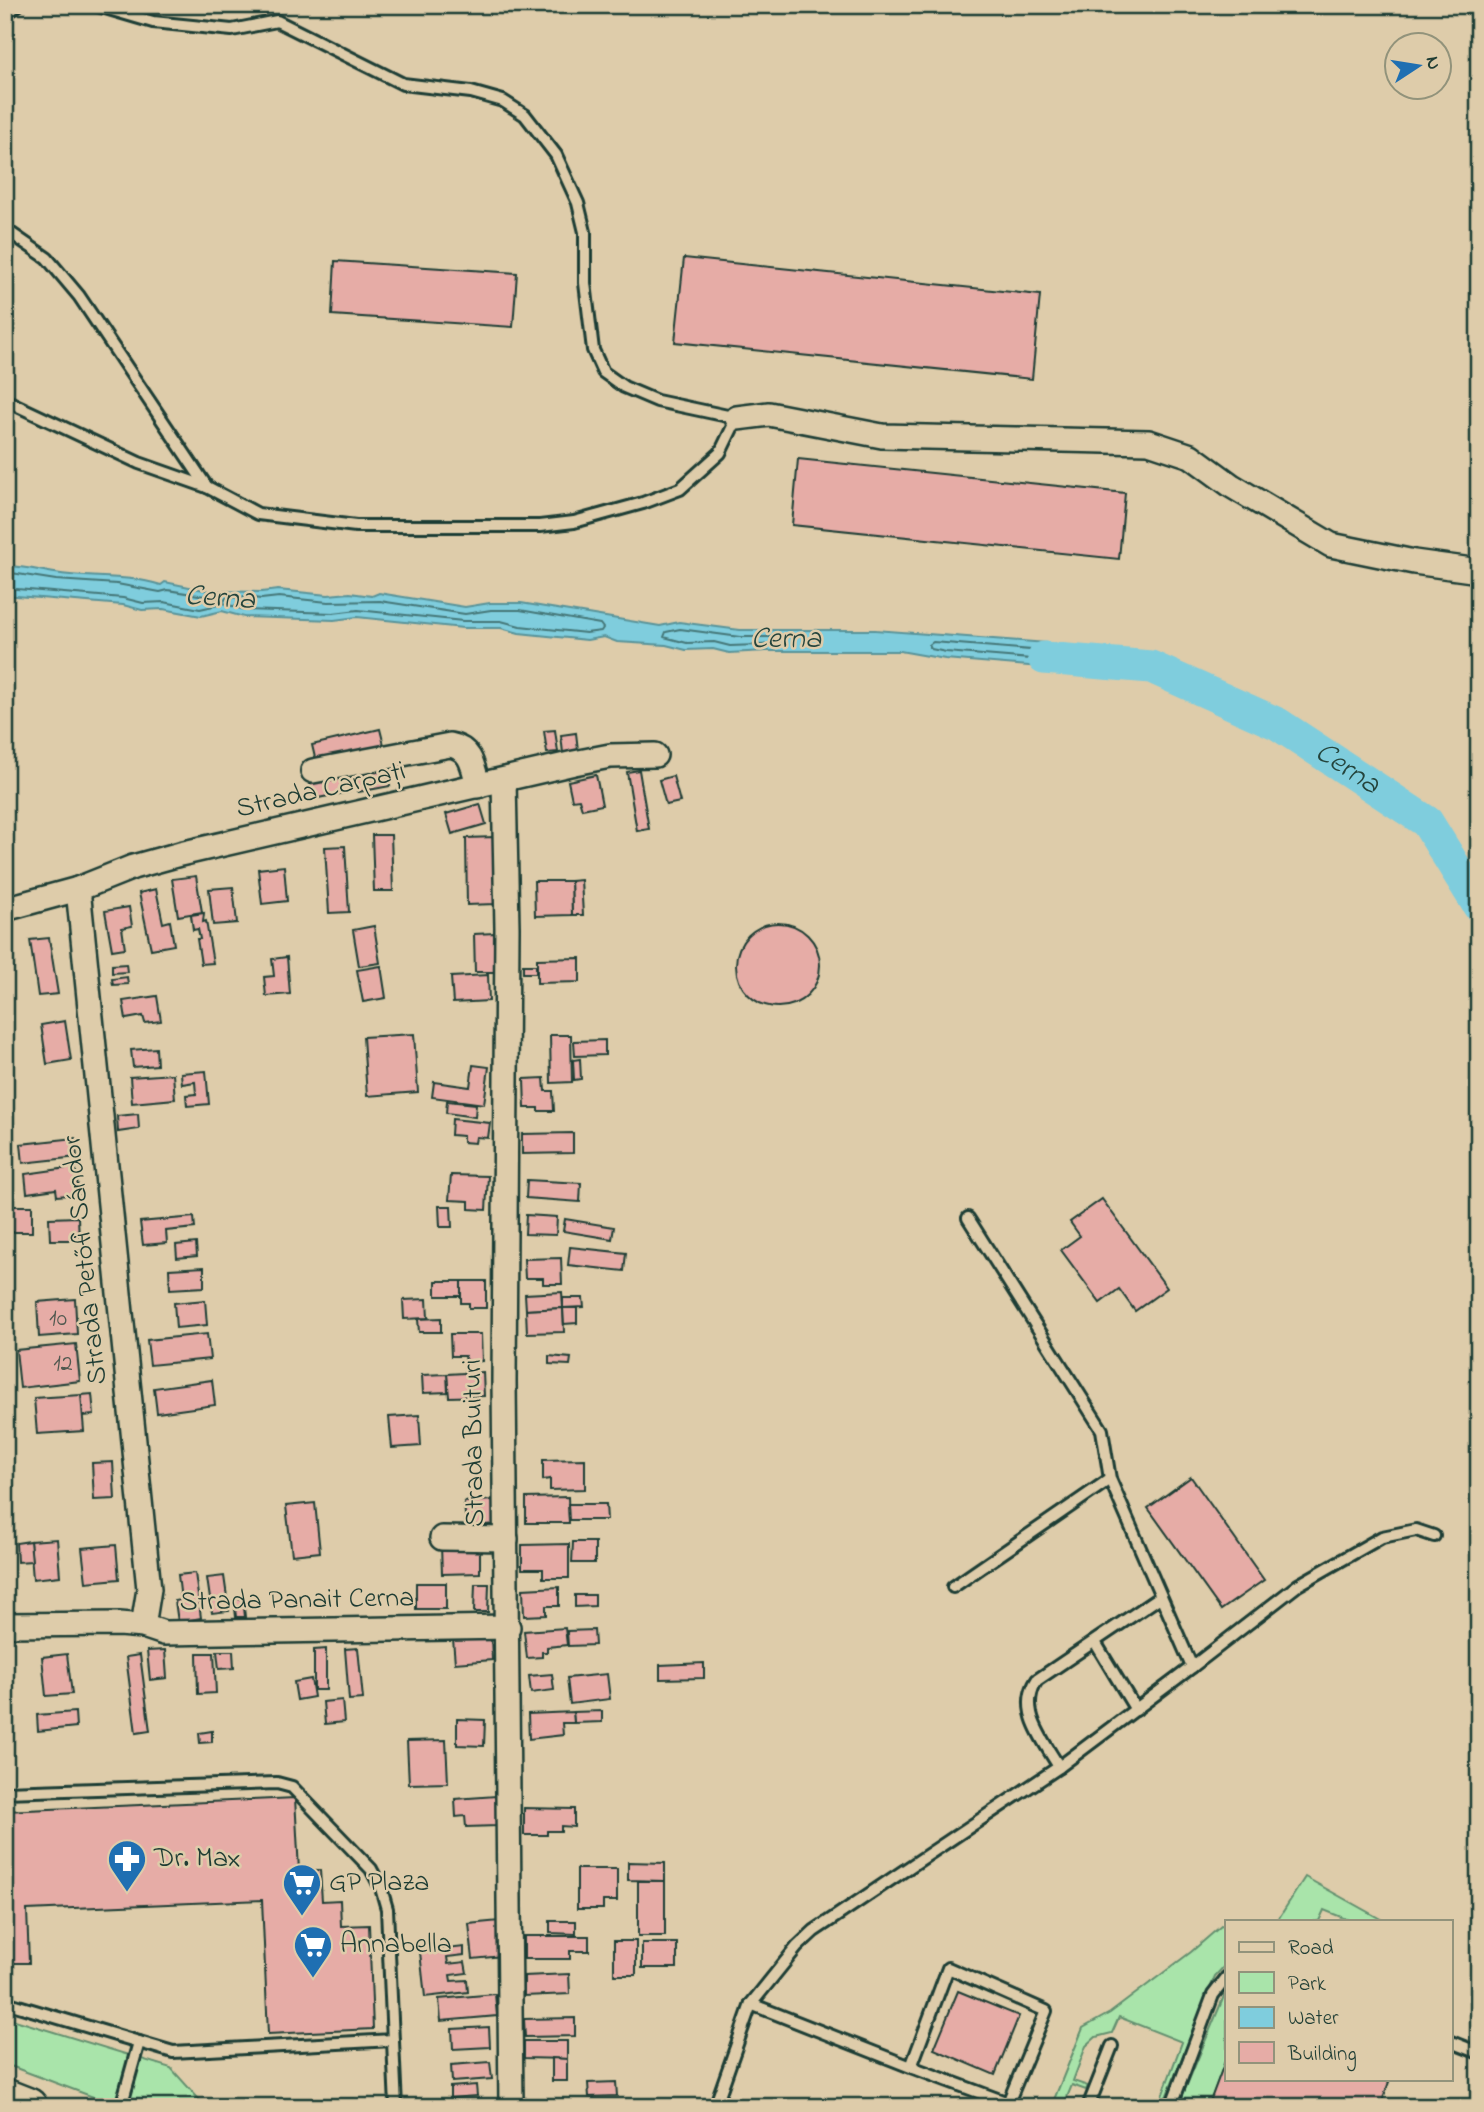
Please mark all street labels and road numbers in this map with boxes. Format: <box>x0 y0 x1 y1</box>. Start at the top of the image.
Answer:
street label: Strada Carpați <box>232 752 410 830</box>
street label: Strada Petőfi Sándor <box>53 1133 119 1386</box>
street label: Strada Buituri <box>453 1359 497 1527</box>
street label: Strada Panait Cerna <box>179 1578 415 1624</box>

